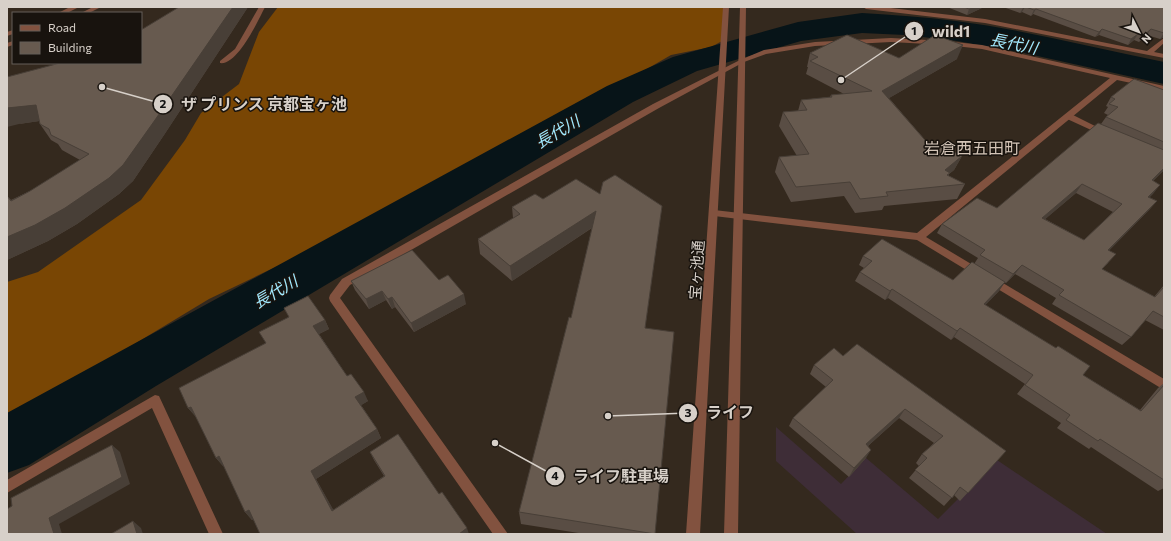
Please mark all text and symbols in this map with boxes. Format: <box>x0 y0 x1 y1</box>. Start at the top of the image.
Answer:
legend <box>12 12 142 64</box>
north arrow <box>1119 12 1159 52</box>
callout: wild1 <box>904 17 979 45</box>
text: Road <box>48 20 76 34</box>
text: wild1 <box>932 21 970 40</box>
text: 1 <box>911 23 917 37</box>
water label: 長代川 <box>989 29 1041 57</box>
text: N <box>1139 32 1154 46</box>
text: Building <box>48 40 92 54</box>
callout: ザ プリンス 京都宝ヶ池 <box>153 90 355 118</box>
text: ザ プリンス 京都宝ヶ池 <box>181 94 347 113</box>
text: 2 <box>160 96 167 110</box>
water label: 長代川 <box>531 110 584 151</box>
district label: 岩倉西五田町 <box>924 138 1020 157</box>
street label: 宝ヶ池通 <box>685 239 707 301</box>
water label: 長代川 <box>249 270 302 311</box>
callout: ライフ <box>678 399 762 427</box>
text: ライフ <box>706 402 754 421</box>
text: 3 <box>685 405 692 419</box>
callout: ライフ駐車場 <box>545 462 677 490</box>
text: ライフ駐車場 <box>573 466 669 485</box>
text: 4 <box>551 468 559 482</box>

